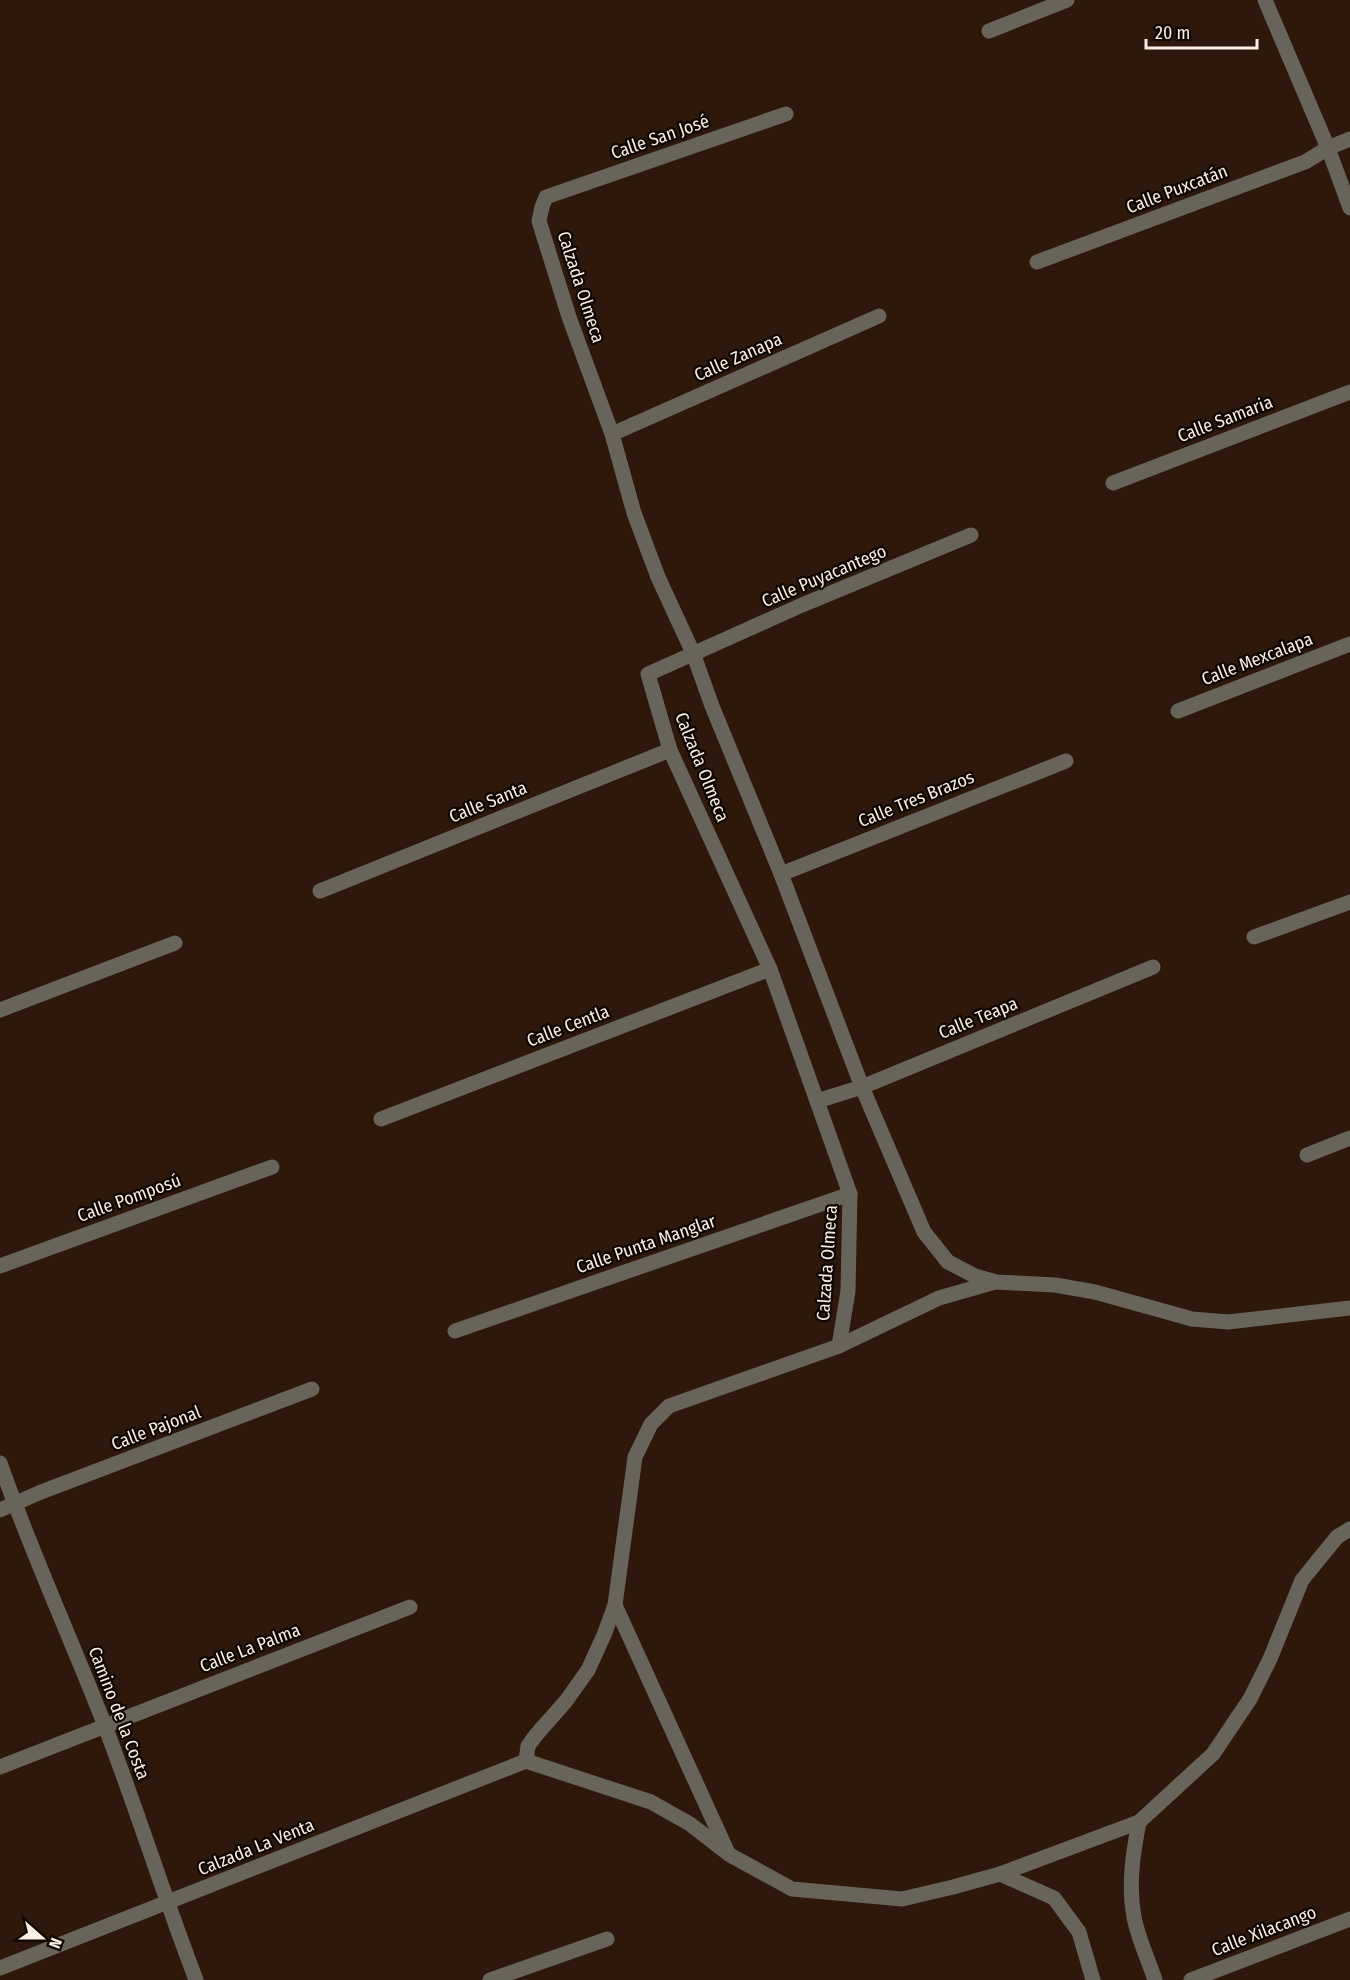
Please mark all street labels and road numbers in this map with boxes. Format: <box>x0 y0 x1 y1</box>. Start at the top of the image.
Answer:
street label: Calle San José <box>608 110 712 164</box>
street label: Calle Puxcatán <box>1123 160 1231 218</box>
street label: Calzada Olmeca <box>553 228 609 346</box>
street label: Calle Zanapa <box>691 328 785 386</box>
street label: Calle Samaria <box>1174 391 1276 447</box>
street label: Calle Puyacantego <box>758 540 890 612</box>
street label: Calle Mexcalapa <box>1198 628 1316 690</box>
street label: Calzada Olmeca <box>670 709 734 825</box>
street label: Calle Tres Brazos <box>855 766 977 832</box>
street label: Calle Santa <box>446 776 530 828</box>
street label: Calle Teapa <box>935 992 1021 1044</box>
street label: Calle Centla <box>524 1000 612 1052</box>
street label: Calle Pomposú <box>74 1169 184 1227</box>
street label: Calzada Olmeca <box>812 1204 842 1322</box>
street label: Calle Punta Manglar <box>573 1210 719 1278</box>
street label: Calle Pajonal <box>108 1401 204 1455</box>
street label: Calle La Palma <box>197 1619 303 1677</box>
street label: Camino de la Costa <box>84 1644 154 1783</box>
street label: Calzada La Venta <box>195 1814 318 1880</box>
street label: Calle Xilacango <box>1209 1901 1319 1961</box>

